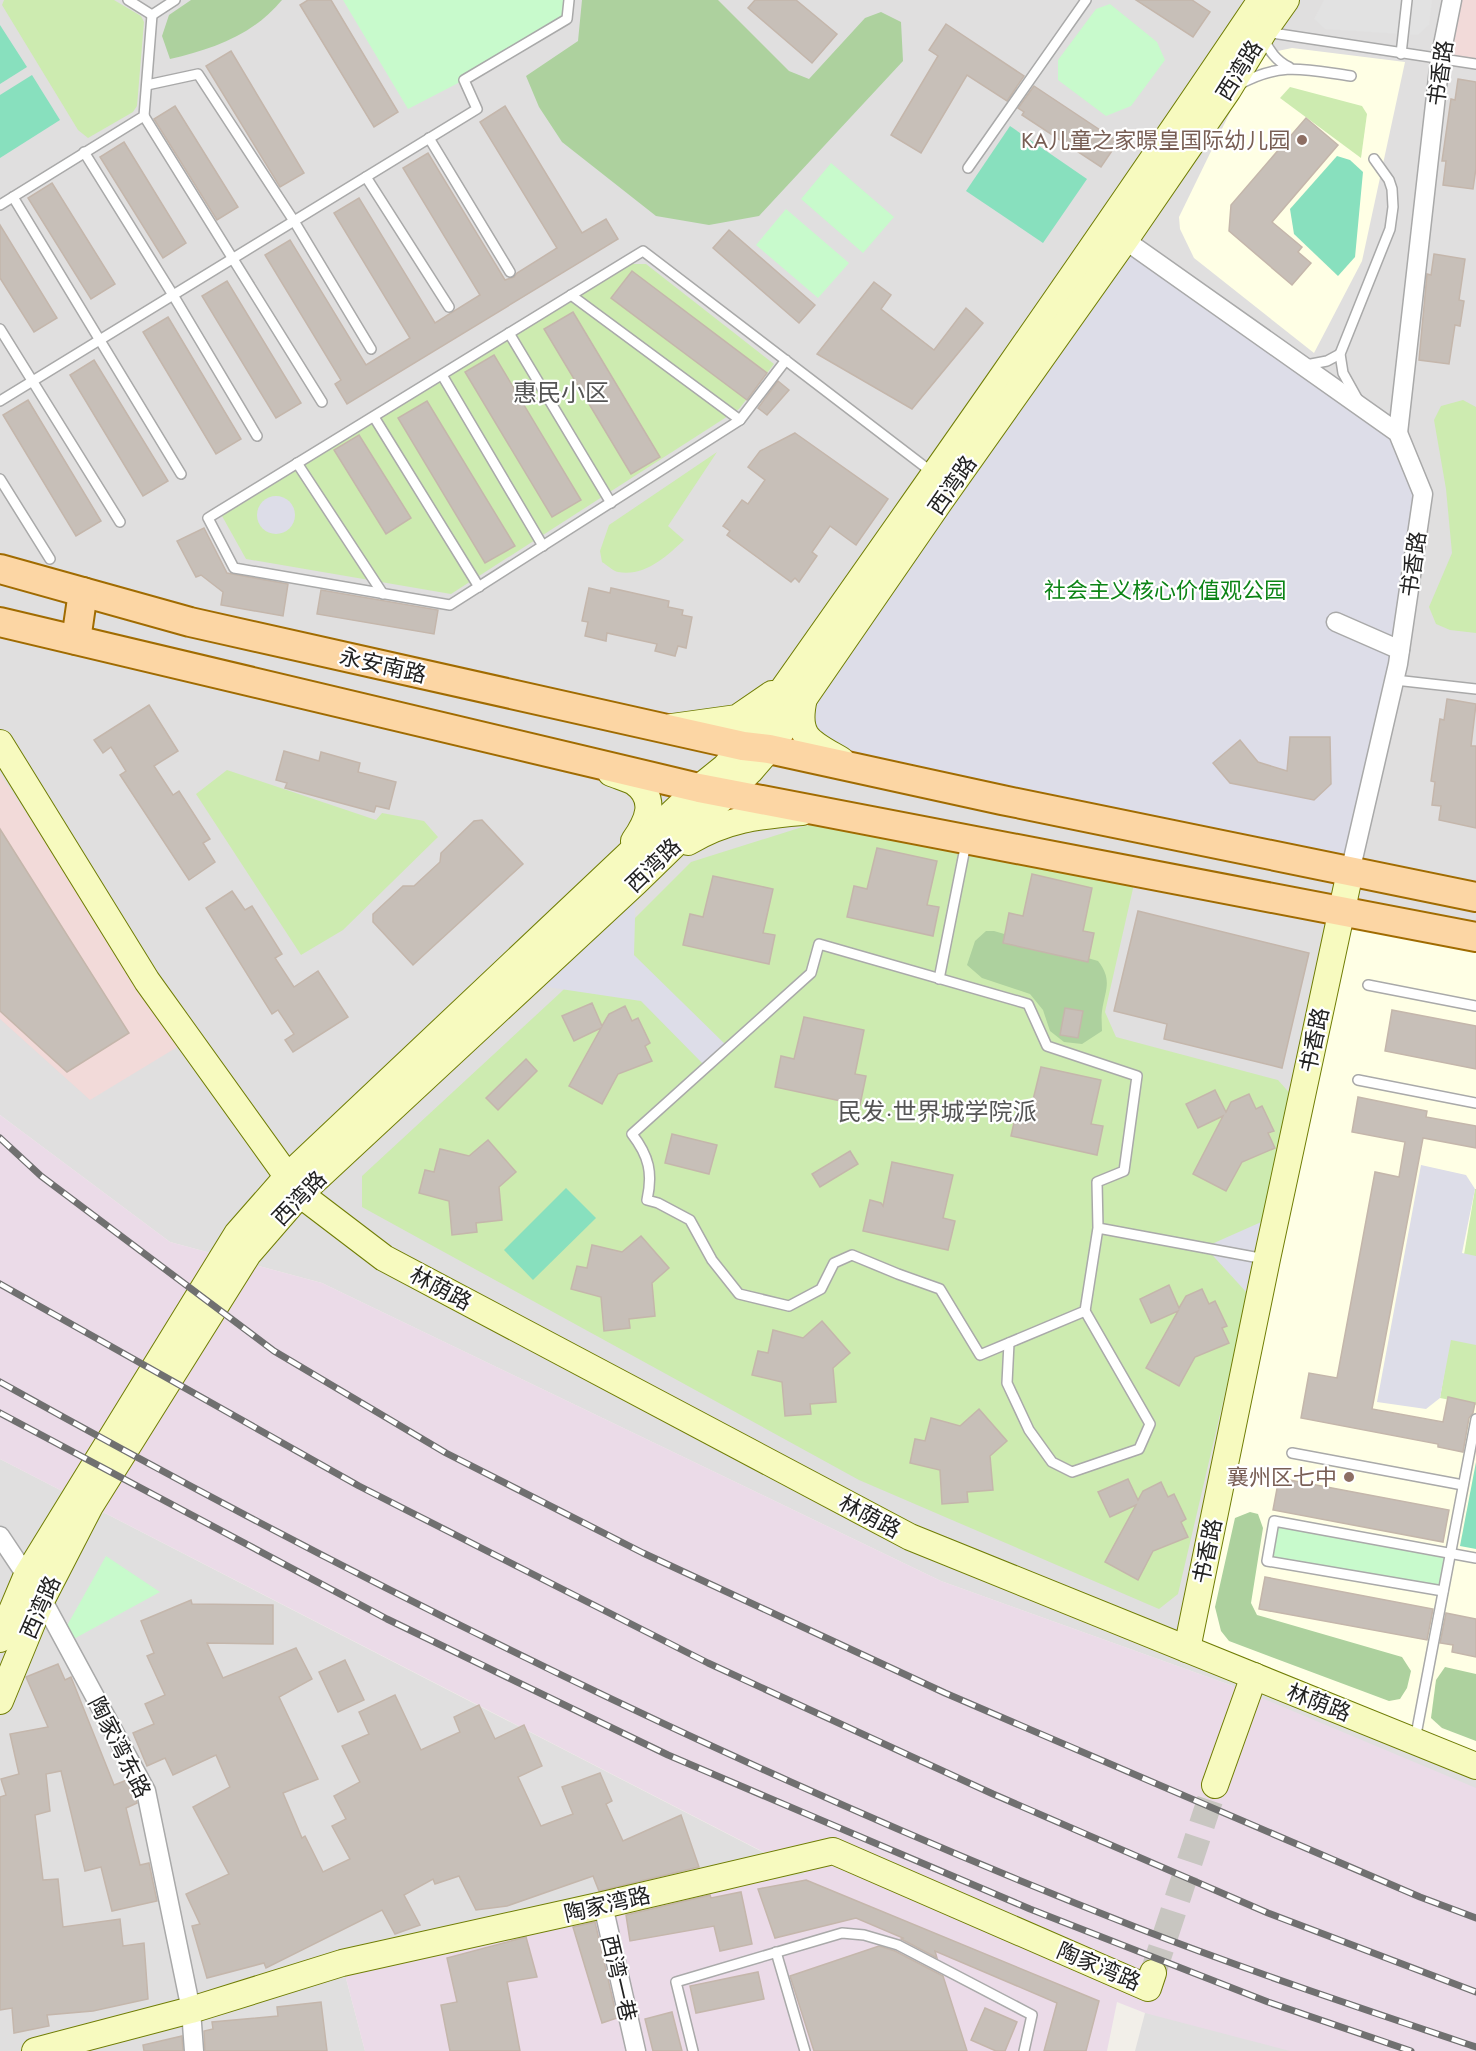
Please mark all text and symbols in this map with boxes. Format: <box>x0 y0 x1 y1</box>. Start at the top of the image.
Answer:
street label: 西湾路 <box>1208 34 1270 106</box>
street label: 书香路 <box>1420 38 1460 108</box>
place label: KA儿童之家暻皇国际幼儿园 <box>1021 124 1290 156</box>
marker: KA儿童之家暻皇国际幼儿园 <box>1295 133 1309 147</box>
district label: 惠民小区 <box>513 375 609 410</box>
street label: 西湾路 <box>920 449 984 521</box>
street label: 书香路 <box>1393 529 1433 599</box>
park label: 社会主义核心价值观公园 <box>1044 574 1286 606</box>
street label: 永安南路 <box>337 640 429 690</box>
street label: 西湾路 <box>618 831 688 899</box>
street label: 书香路 <box>1291 1004 1337 1076</box>
district label: 民发·世界城学院派 <box>837 1094 1037 1129</box>
street label: 西湾路 <box>265 1163 333 1233</box>
street label: 林荫路 <box>404 1258 478 1318</box>
place label: 襄州区七中 <box>1227 1461 1337 1493</box>
marker: 襄州区七中 <box>1342 1470 1356 1484</box>
street label: 林荫路 <box>833 1486 907 1546</box>
street label: 书香路 <box>1184 1515 1230 1587</box>
street label: 西湾路 <box>12 1570 68 1644</box>
street label: 林荫路 <box>1282 1675 1356 1729</box>
street label: 陶家湾东路 <box>81 1691 159 1803</box>
street label: 陶家湾路 <box>561 1879 653 1929</box>
street label: 西湾一巷 <box>594 1932 644 2024</box>
street label: 陶家湾路 <box>1052 1934 1146 1998</box>

